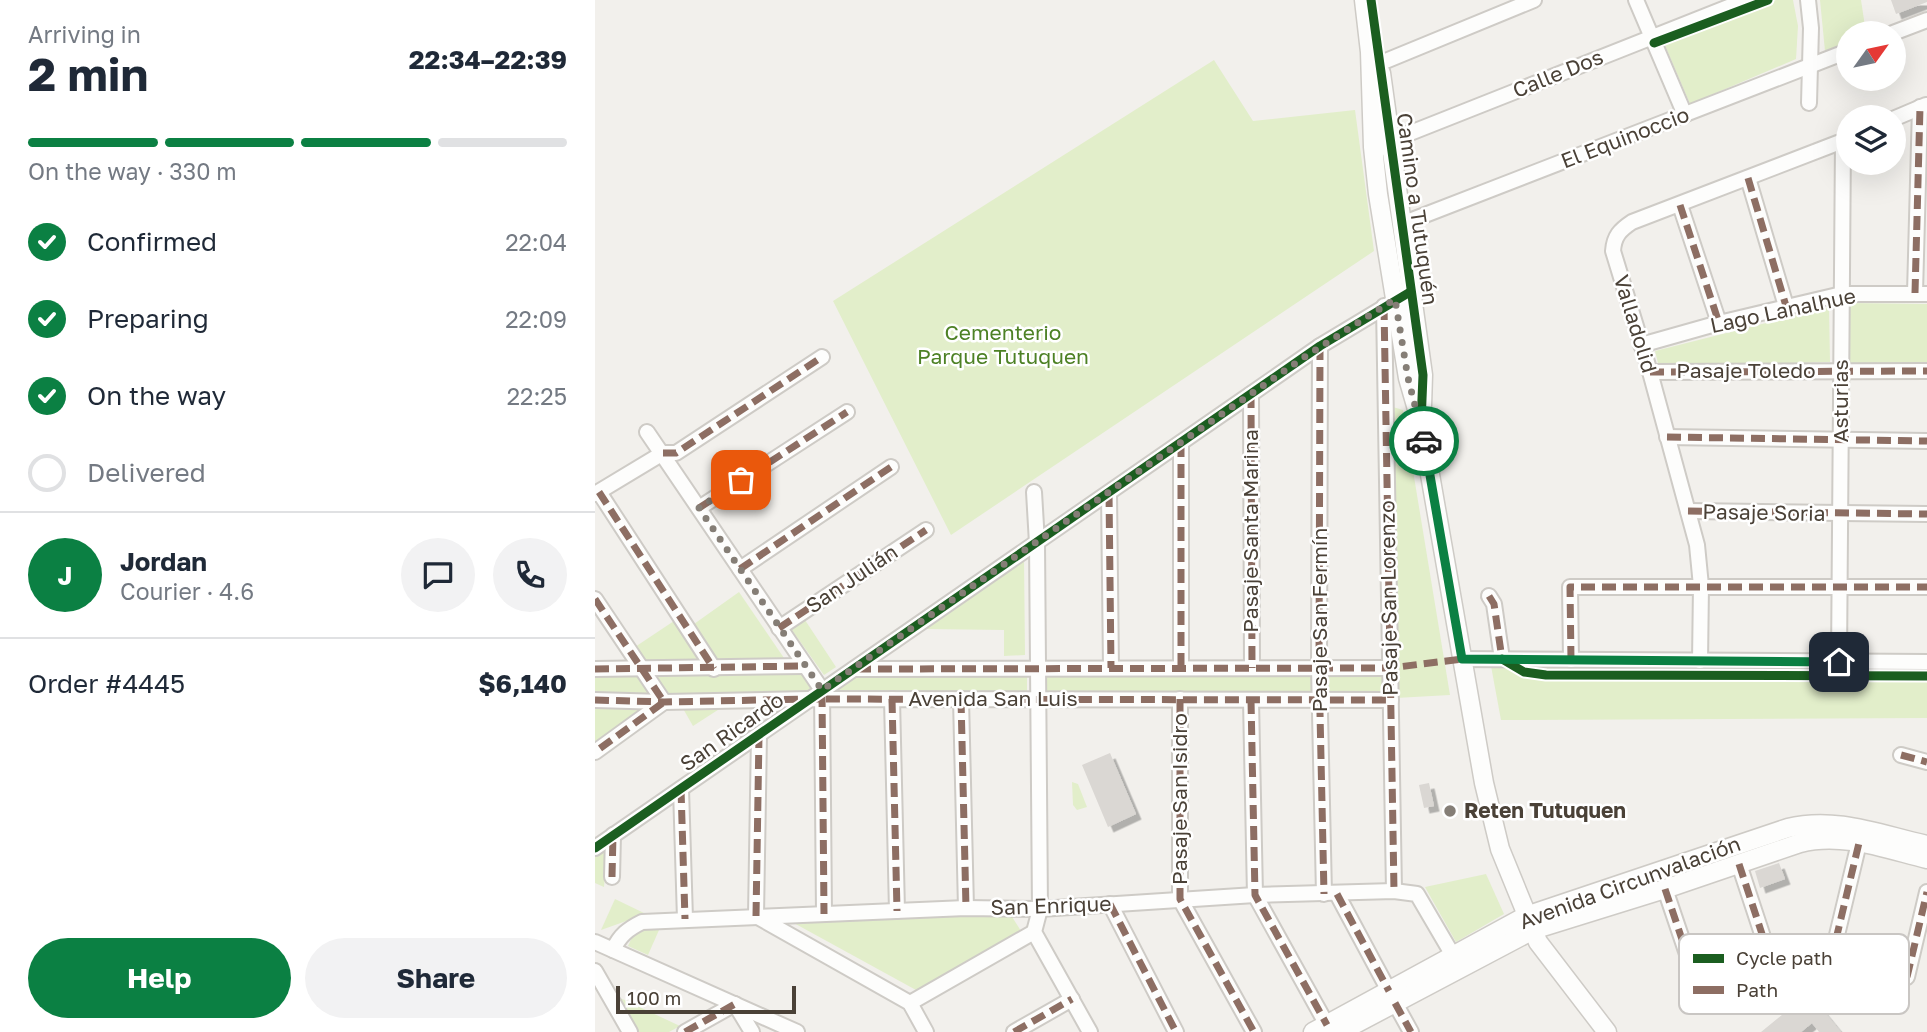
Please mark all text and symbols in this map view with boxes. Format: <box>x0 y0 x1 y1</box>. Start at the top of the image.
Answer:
text: Arriving in <box>28 20 141 48</box>
north arrow <box>1836 21 1906 91</box>
map controls <box>1836 21 1906 175</box>
street label: Calle Dos <box>1509 43 1607 103</box>
text: 22:34–22:39 <box>409 44 567 75</box>
text: 2 min <box>28 46 148 101</box>
street label: El Equinoccio <box>1557 101 1692 173</box>
button: layers <box>1836 105 1906 175</box>
street label: Camino a Tutuquén <box>1392 111 1444 307</box>
text: On the way · 330 m <box>28 157 237 185</box>
icon: check <box>28 223 66 261</box>
text: Confirmed <box>87 226 217 257</box>
text: 22:04 <box>505 228 567 256</box>
street label: Valladolid <box>1609 272 1663 376</box>
street label: Lago Lanalhue <box>1708 282 1858 338</box>
icon: check <box>28 300 66 338</box>
text: Preparing <box>87 303 209 334</box>
text: 22:09 <box>505 305 567 333</box>
park label: Cementerio Parque Tutuquen <box>917 319 1089 369</box>
street label: Pasaje Toledo <box>1676 357 1816 383</box>
street label: Asturias <box>1827 359 1853 443</box>
icon: check <box>28 377 66 415</box>
text: On the way <box>87 380 226 411</box>
text: 22:25 <box>507 382 567 410</box>
courier <box>1389 406 1459 476</box>
icon: car <box>1405 422 1443 460</box>
street label: Pasaje Santa Marina <box>1237 429 1263 633</box>
pin <box>711 450 771 510</box>
text: Delivered <box>87 457 206 488</box>
icon: bag <box>722 461 760 499</box>
street label: Pasaje Soria <box>1702 498 1826 526</box>
street label: Pasaje San Lorenzo <box>1373 500 1403 696</box>
street label: Pasaje San Fermín <box>1306 528 1332 712</box>
button: chat <box>401 538 475 612</box>
button: phone <box>493 538 567 612</box>
street label: San Julián <box>801 538 902 618</box>
text: Jordan <box>120 546 207 577</box>
text: J <box>58 560 72 591</box>
text: Courier · 4.6 <box>120 577 254 605</box>
pin <box>1809 632 1869 692</box>
icon: home <box>1820 643 1858 681</box>
text: Order #4445 <box>28 668 185 699</box>
text: $6,140 <box>478 668 567 699</box>
street label: Avenida San Luis <box>908 685 1078 711</box>
street label: San Ricardo <box>675 686 788 776</box>
street label: Pasaje San Isidro <box>1166 713 1192 885</box>
place label: Reten Tutuquen <box>1464 797 1626 823</box>
marker: Reten Tutuquen <box>1442 803 1458 819</box>
street label: Avenida Circunvalación <box>1515 830 1744 934</box>
street label: San Enrique <box>990 890 1112 920</box>
legend <box>1679 934 1909 1014</box>
button: Help <box>28 938 291 1018</box>
button: Share <box>305 938 567 1018</box>
text: Cycle path <box>1736 946 1833 969</box>
text: Path <box>1736 978 1778 1001</box>
scale bar <box>616 983 796 1015</box>
text: 100 m <box>627 986 681 1009</box>

